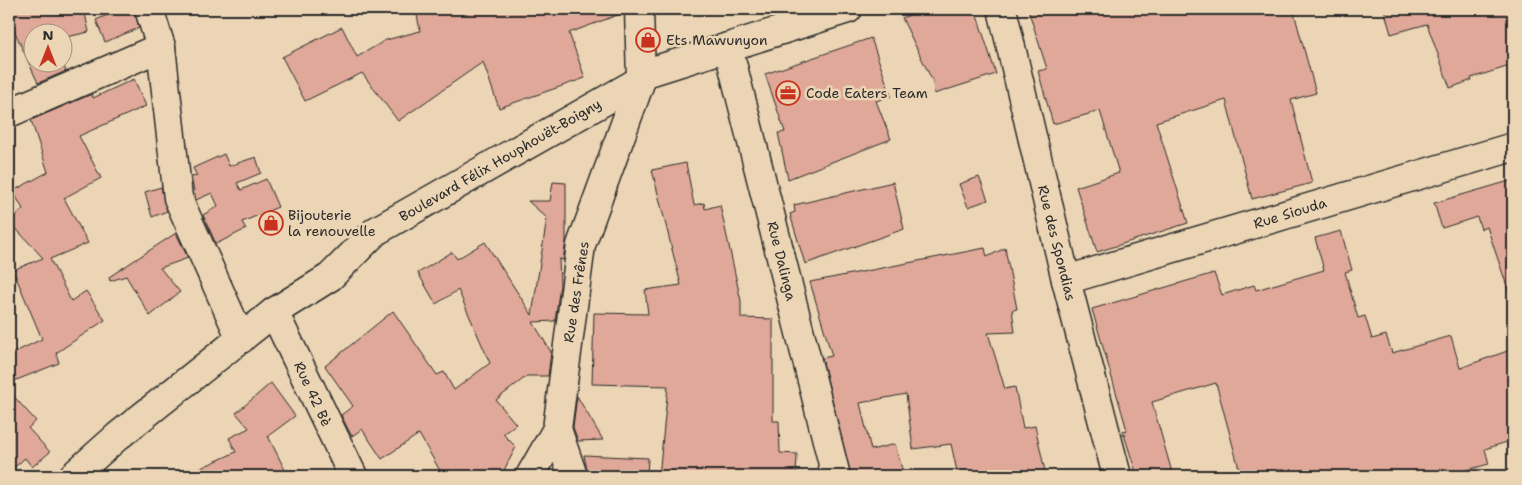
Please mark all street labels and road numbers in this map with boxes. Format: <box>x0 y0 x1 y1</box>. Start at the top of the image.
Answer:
street label: Boulevard Félix Houphouët-Boigny <box>396 95 604 225</box>
street label: Rue des Spondias <box>1034 183 1080 303</box>
street label: Rue Siouda <box>1251 193 1329 233</box>
street label: Rue Dalinga <box>763 219 801 303</box>
street label: Rue des Frênes <box>559 240 593 344</box>
street label: Rue 42 Bè <box>290 359 336 429</box>

